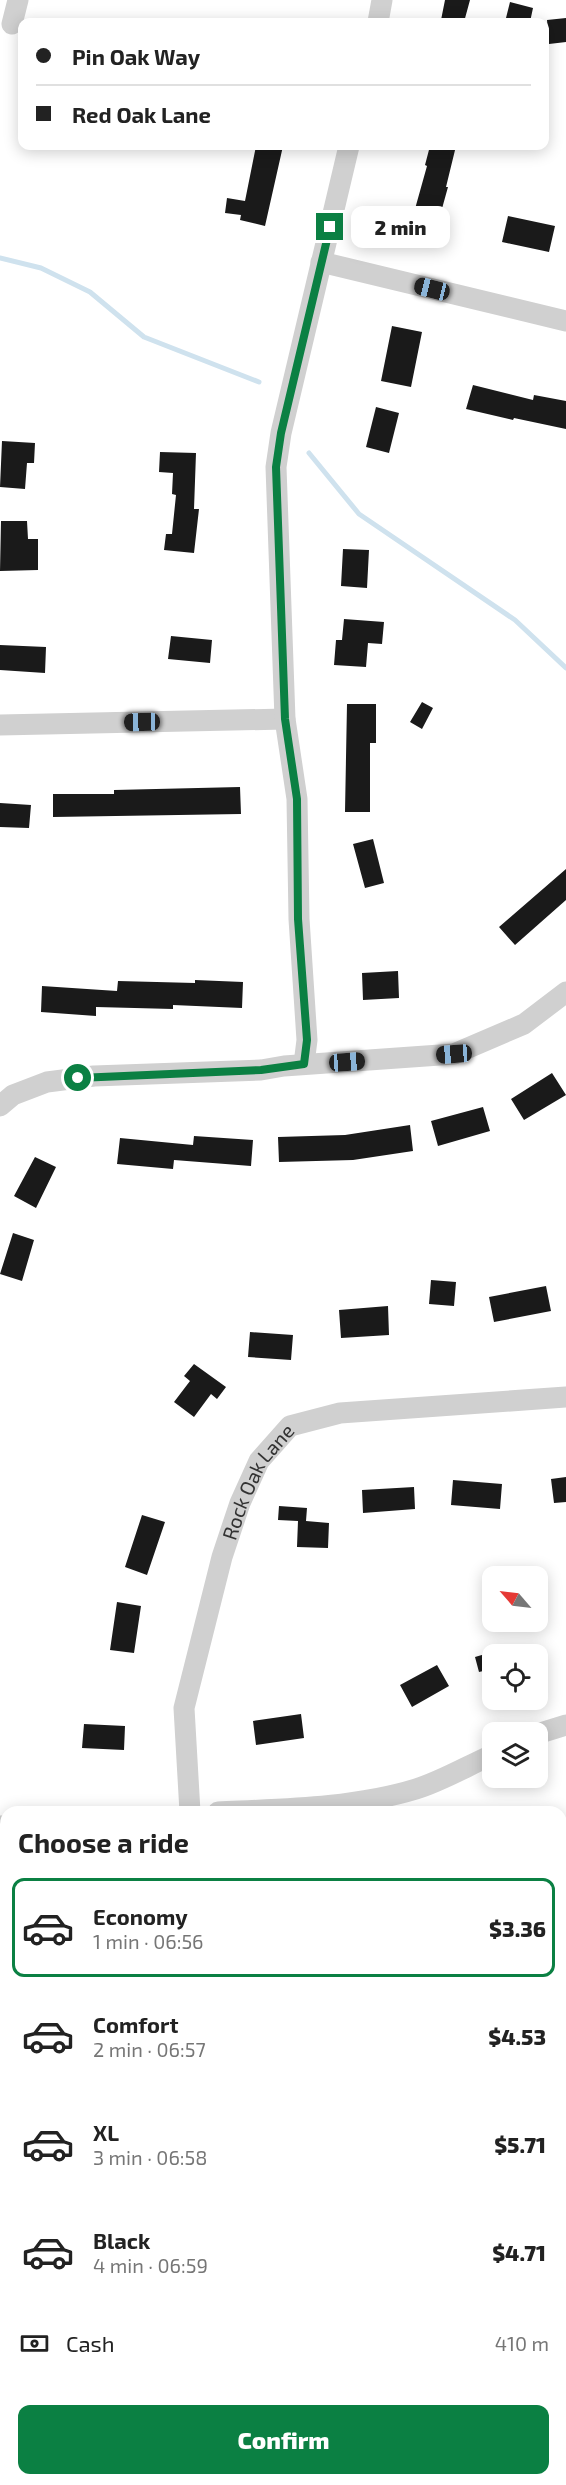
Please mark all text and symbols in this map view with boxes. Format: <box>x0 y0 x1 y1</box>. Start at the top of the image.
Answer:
text: Pin Oak Way <box>72 43 200 69</box>
text: Red Oak Lane <box>72 101 211 127</box>
callout: 2 min <box>351 206 450 248</box>
route end <box>316 213 343 240</box>
text: 2 min <box>375 215 426 239</box>
car <box>412 276 452 302</box>
car <box>124 713 160 731</box>
car <box>435 1044 473 1064</box>
car <box>328 1052 366 1072</box>
route start <box>64 1064 91 1091</box>
street label: Rock Oak Lane <box>217 1418 299 1543</box>
north arrow <box>482 1566 548 1632</box>
map controls <box>482 1566 548 1788</box>
button: locate <box>482 1644 548 1710</box>
button: layers <box>482 1722 548 1788</box>
text: Choose a ride <box>18 1826 189 1858</box>
icon: car <box>21 1901 75 1955</box>
text: Economy <box>93 1903 188 1929</box>
text: $3.36 <box>489 1915 546 1941</box>
text: 1 min · 06:56 <box>93 1929 204 1953</box>
icon: car <box>21 2009 75 2063</box>
text: Comfort <box>93 2011 178 2037</box>
text: $4.53 <box>488 2023 546 2049</box>
text: 2 min · 06:57 <box>93 2037 206 2061</box>
icon: car <box>21 2117 75 2171</box>
text: XL <box>93 2119 119 2145</box>
text: $5.71 <box>494 2131 546 2157</box>
text: 3 min · 06:58 <box>93 2145 207 2169</box>
icon: car <box>21 2225 75 2279</box>
text: Black <box>93 2227 150 2253</box>
text: $4.71 <box>492 2239 546 2265</box>
text: 4 min · 06:59 <box>93 2253 208 2277</box>
icon: cash <box>18 2327 51 2360</box>
text: Cash <box>66 2330 115 2356</box>
text: 410 m <box>495 2331 549 2355</box>
button: Confirm <box>18 2405 549 2474</box>

